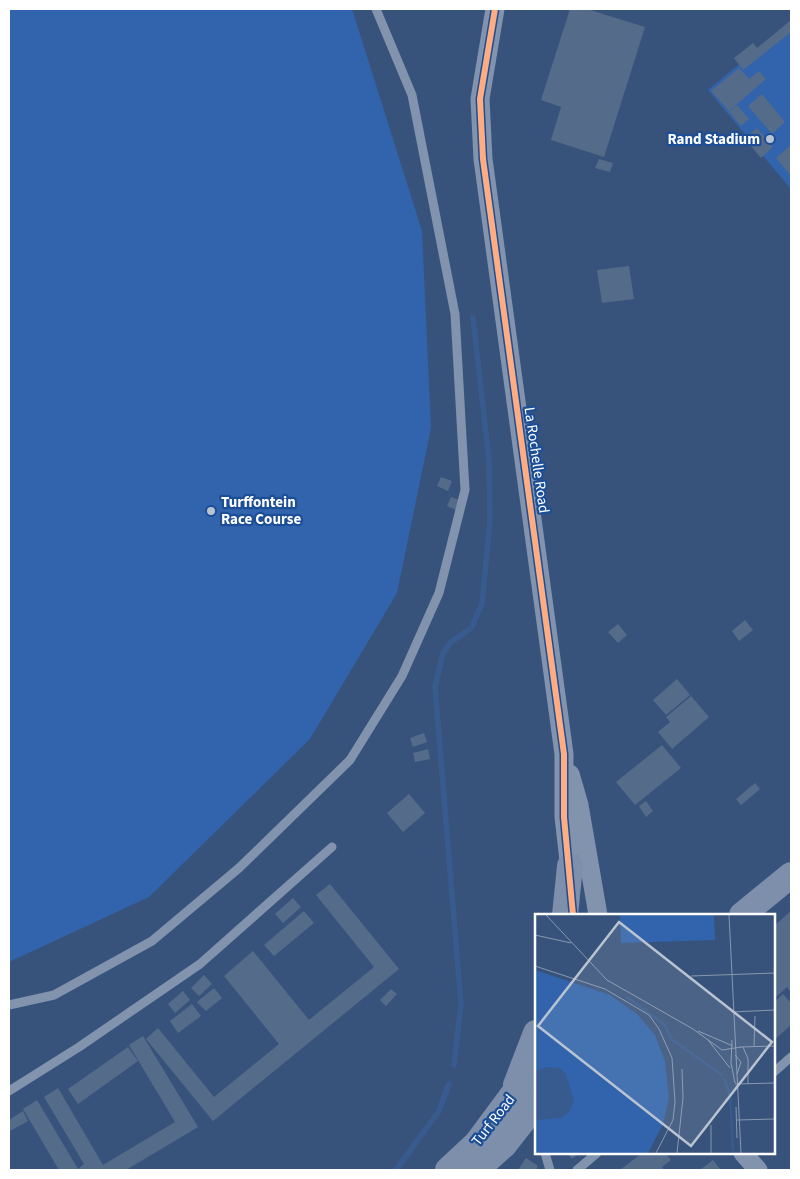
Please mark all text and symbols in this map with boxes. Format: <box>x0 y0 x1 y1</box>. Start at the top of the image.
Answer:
place label: Rand Stadium <box>667 129 760 150</box>
marker: Rand Stadium <box>764 133 776 145</box>
street label: La Rochelle Road <box>519 406 554 515</box>
place label: Turffontein Race Course <box>221 492 301 530</box>
marker: Turffontein Race Course <box>205 505 217 517</box>
inset map <box>535 914 775 1154</box>
street label: Turf Road <box>467 1090 520 1151</box>

